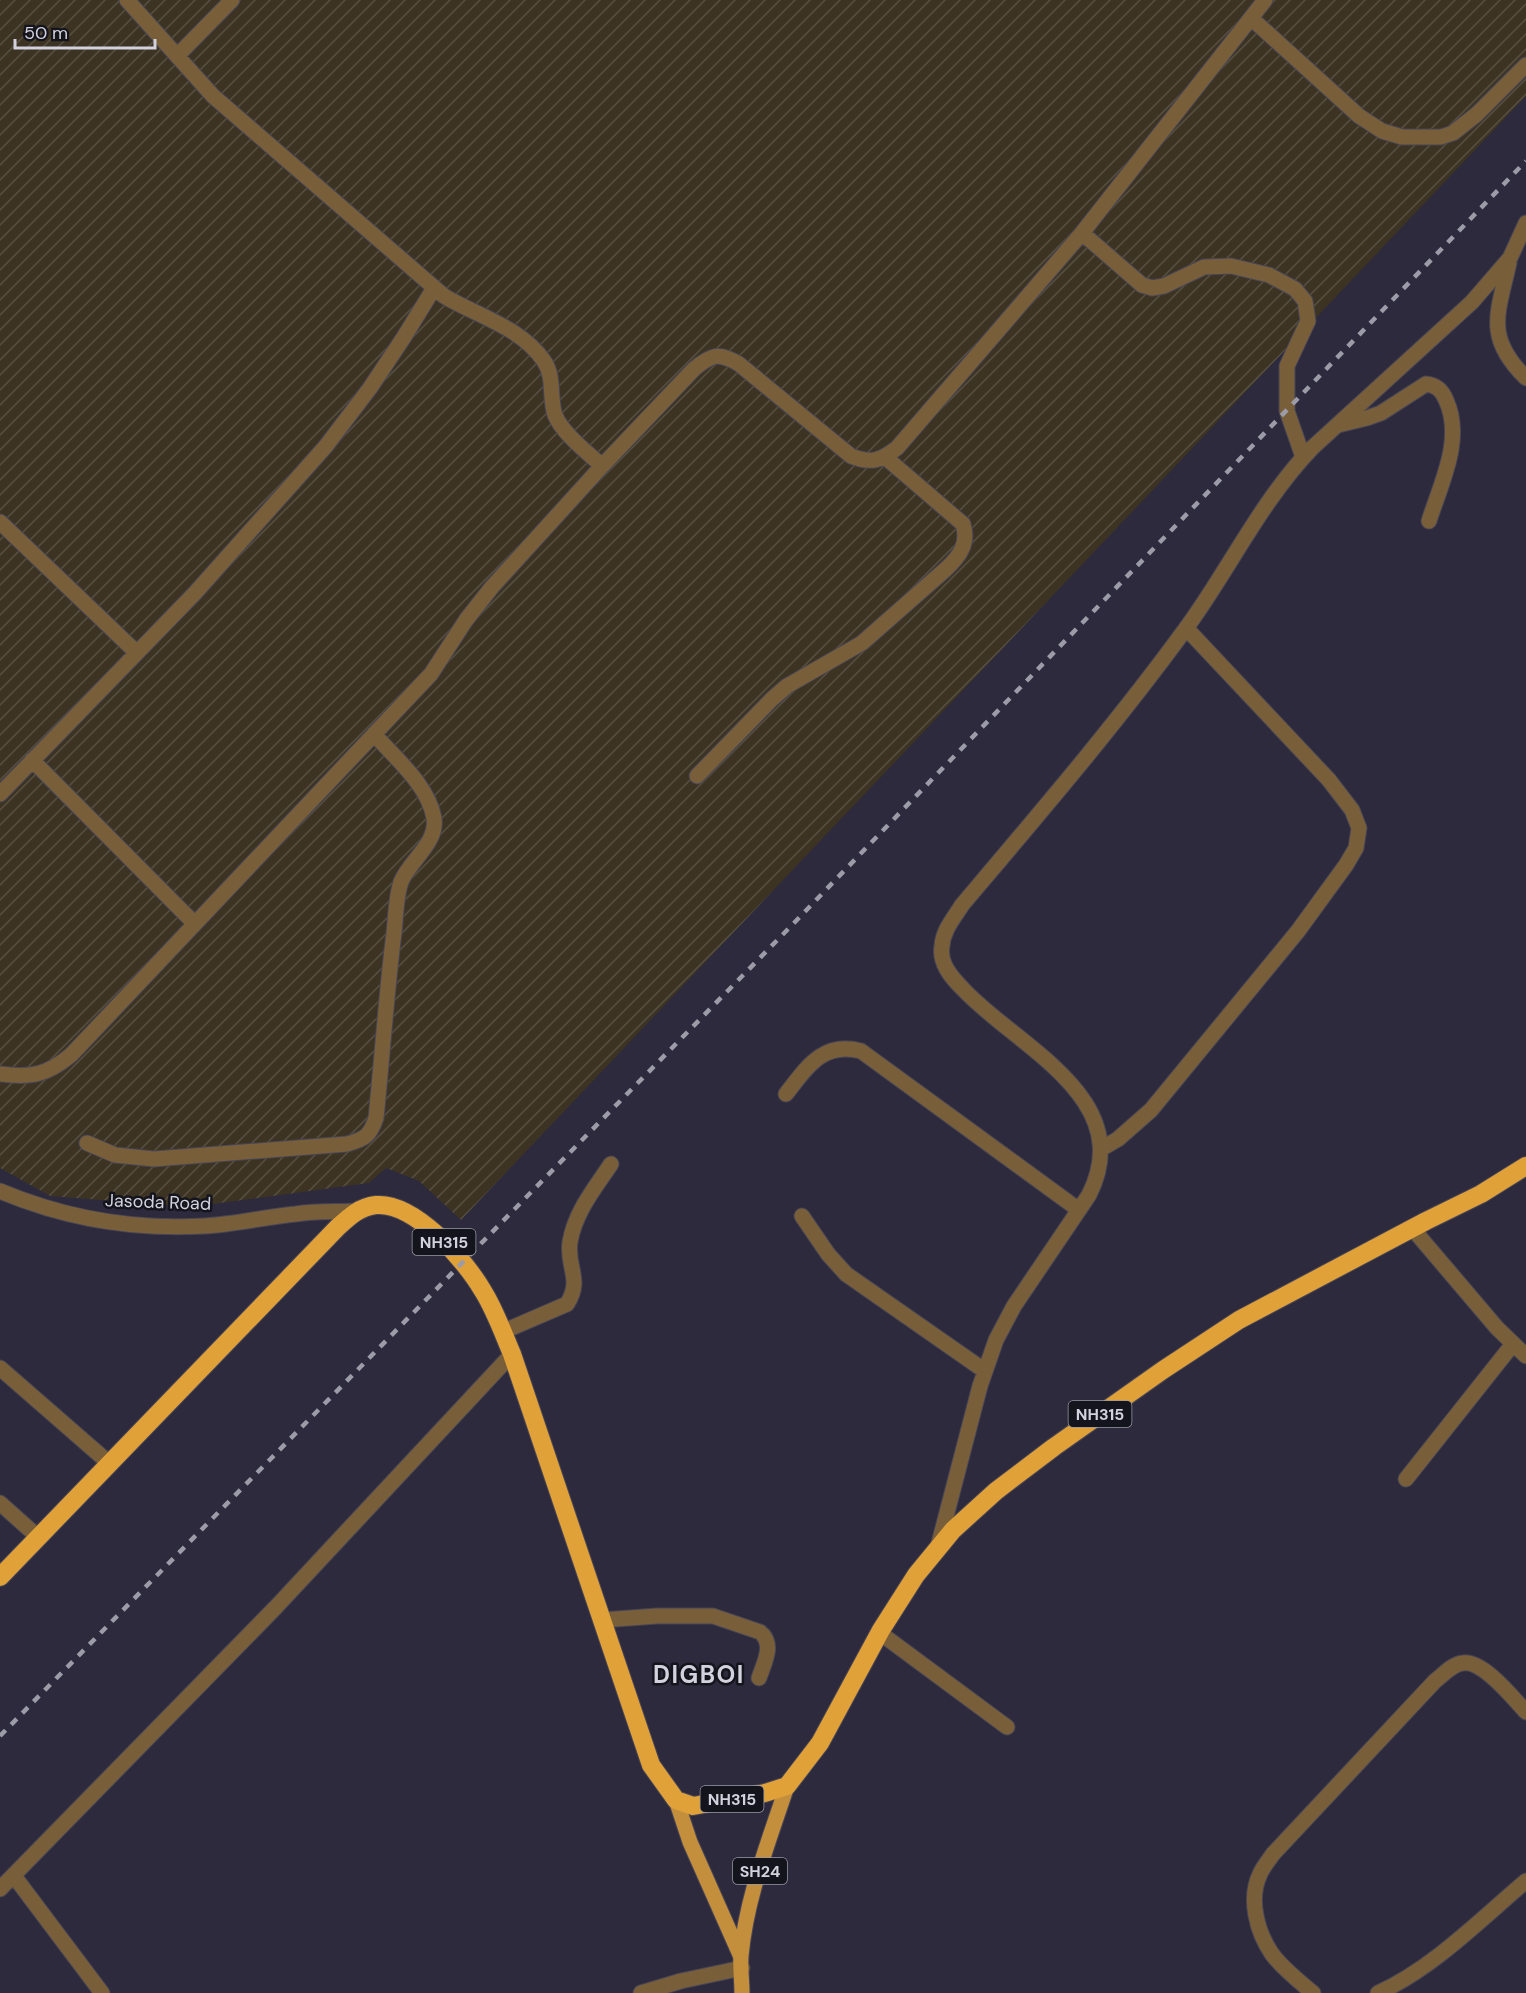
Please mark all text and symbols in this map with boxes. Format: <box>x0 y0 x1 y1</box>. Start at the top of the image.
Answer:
scale bar <box>15 12 154 50</box>
text: 50 m <box>24 21 68 45</box>
street label: Jasoda Road <box>104 1188 212 1216</box>
road number: NH315 <box>412 1229 476 1255</box>
road number: NH315 <box>1068 1401 1132 1427</box>
district label: DIGBOI <box>653 1659 745 1690</box>
road number: NH315 <box>700 1786 764 1812</box>
road number: SH24 <box>733 1858 787 1884</box>

